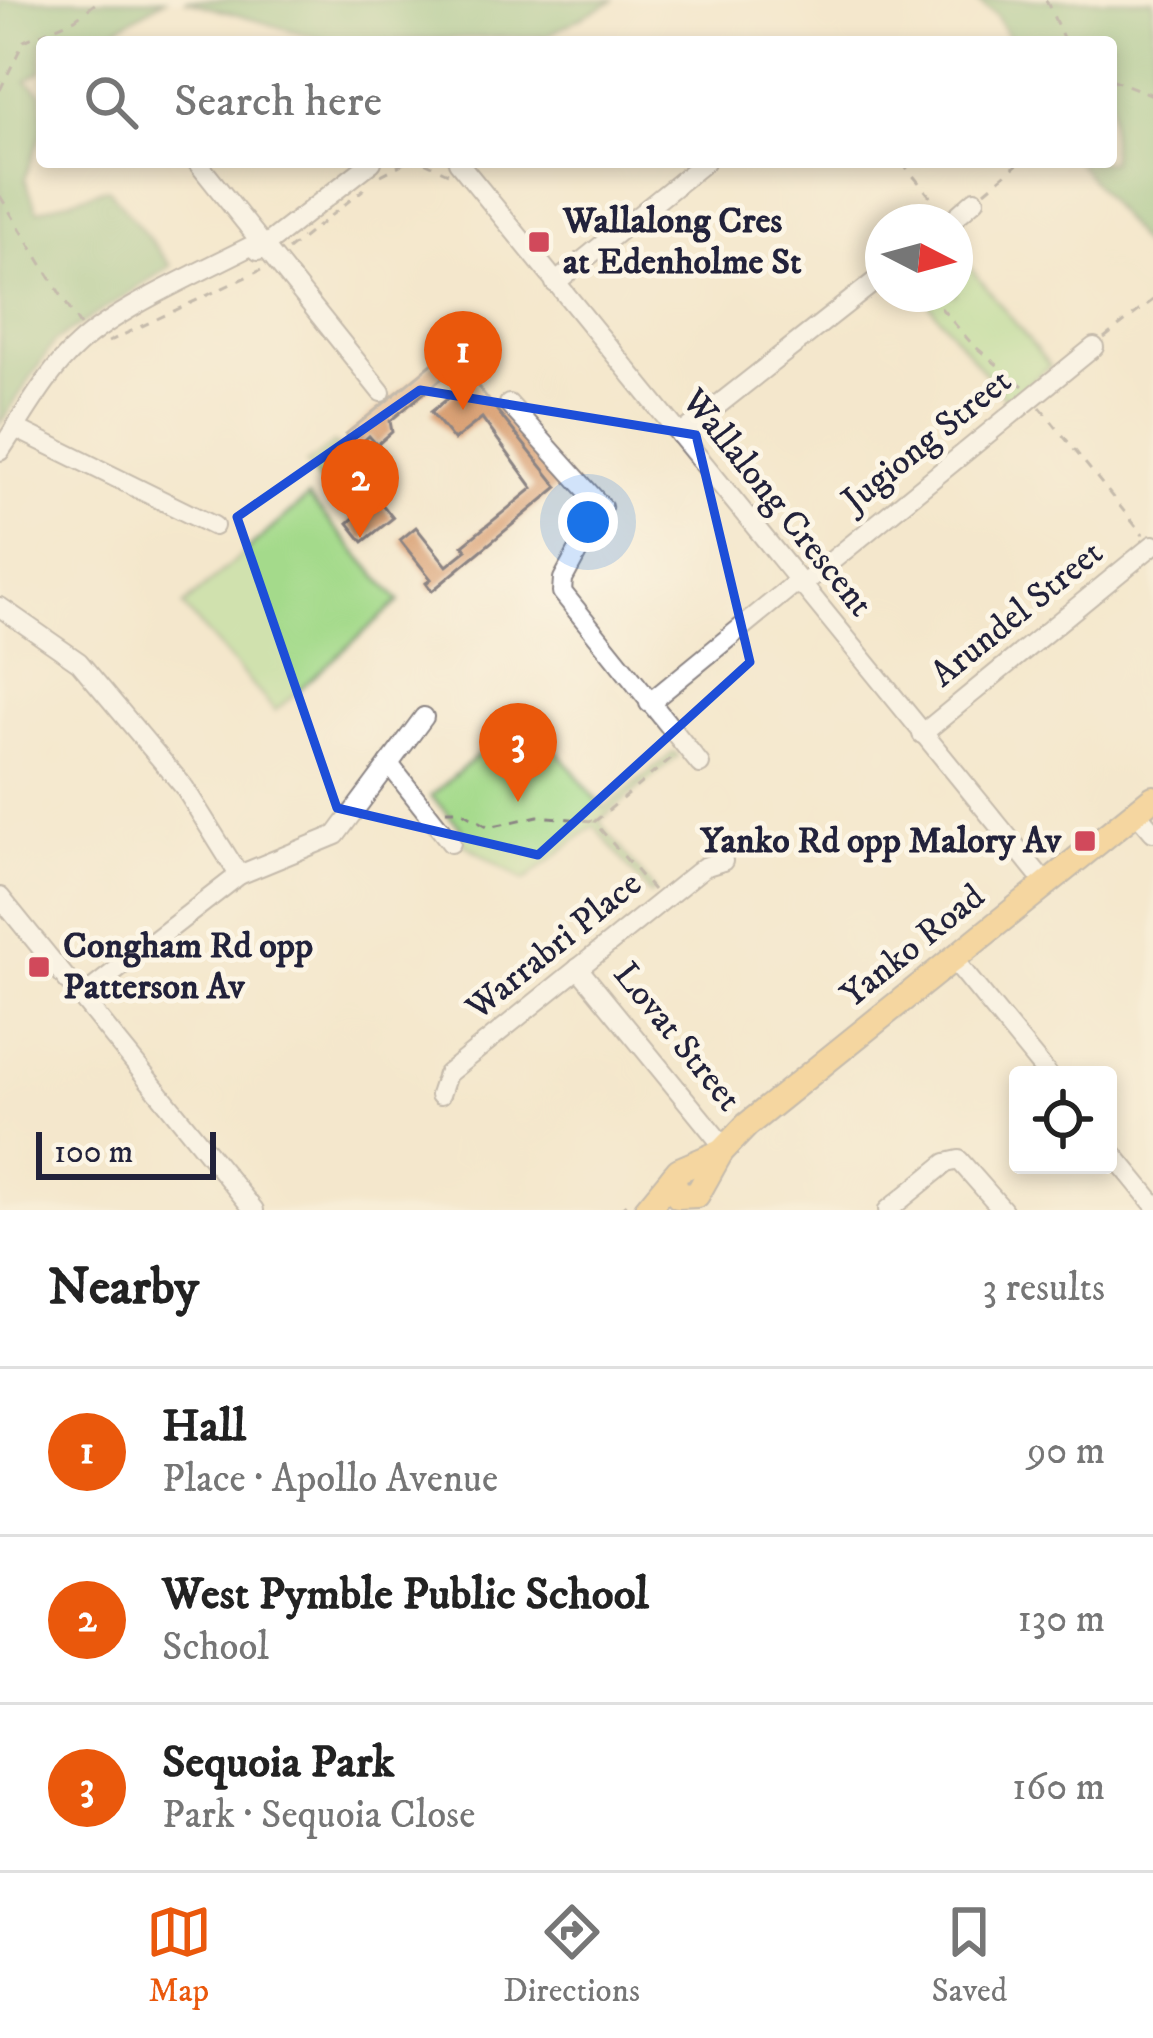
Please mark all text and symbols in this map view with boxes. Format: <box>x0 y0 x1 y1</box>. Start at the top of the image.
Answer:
search box <box>36 36 1117 168</box>
icon: search <box>78 69 144 135</box>
text: Search here <box>174 74 382 130</box>
place label: Wallalong Cres at Edenholme St <box>562 199 802 285</box>
north arrow <box>865 204 973 312</box>
marker: Wallalong Cres at Edenholme St <box>526 229 552 255</box>
pin: 1 <box>424 311 502 410</box>
street label: Jugiong Street <box>831 359 1021 525</box>
street label: Wallalong Crescent <box>671 379 883 626</box>
pin: 2 <box>321 439 399 538</box>
your location <box>558 492 618 552</box>
street label: Arundel Street <box>922 531 1112 697</box>
pin: 3 <box>479 703 557 802</box>
place label: Yanko Rd opp Malory Av <box>699 819 1062 864</box>
marker: Yanko Rd opp Malory Av <box>1072 828 1098 854</box>
street label: Warrabri Place <box>456 862 651 1031</box>
street label: Yanko Road <box>832 874 994 1018</box>
place label: Congham Rd opp Patterson Av <box>63 924 313 1010</box>
street label: Lovat Street <box>603 953 751 1121</box>
marker: Congham Rd opp Patterson Av <box>26 954 52 980</box>
map controls <box>1009 1066 1117 1174</box>
button: locate <box>1009 1066 1117 1174</box>
scale bar <box>36 1126 216 1179</box>
text: 100 m <box>54 1132 133 1173</box>
text: Nearby <box>48 1256 199 1320</box>
text: 3 results <box>982 1264 1105 1313</box>
text: Hall <box>162 1399 246 1455</box>
text: 1 <box>80 1427 94 1476</box>
text: 90 m <box>1027 1427 1105 1476</box>
text: Place · Apollo Avenue <box>162 1455 498 1504</box>
text: West Pymble Public School <box>162 1567 649 1623</box>
text: 2 <box>77 1595 97 1644</box>
text: 130 m <box>1017 1595 1105 1644</box>
text: School <box>162 1623 269 1672</box>
text: Sequoia Park <box>162 1735 395 1791</box>
text: 3 <box>80 1763 94 1812</box>
text: 160 m <box>1012 1763 1105 1812</box>
text: Park · Sequoia Close <box>162 1791 475 1840</box>
tab: Map <box>146 1899 212 2012</box>
tab: Directions <box>503 1899 640 2012</box>
tab: Saved <box>931 1899 1007 2012</box>

